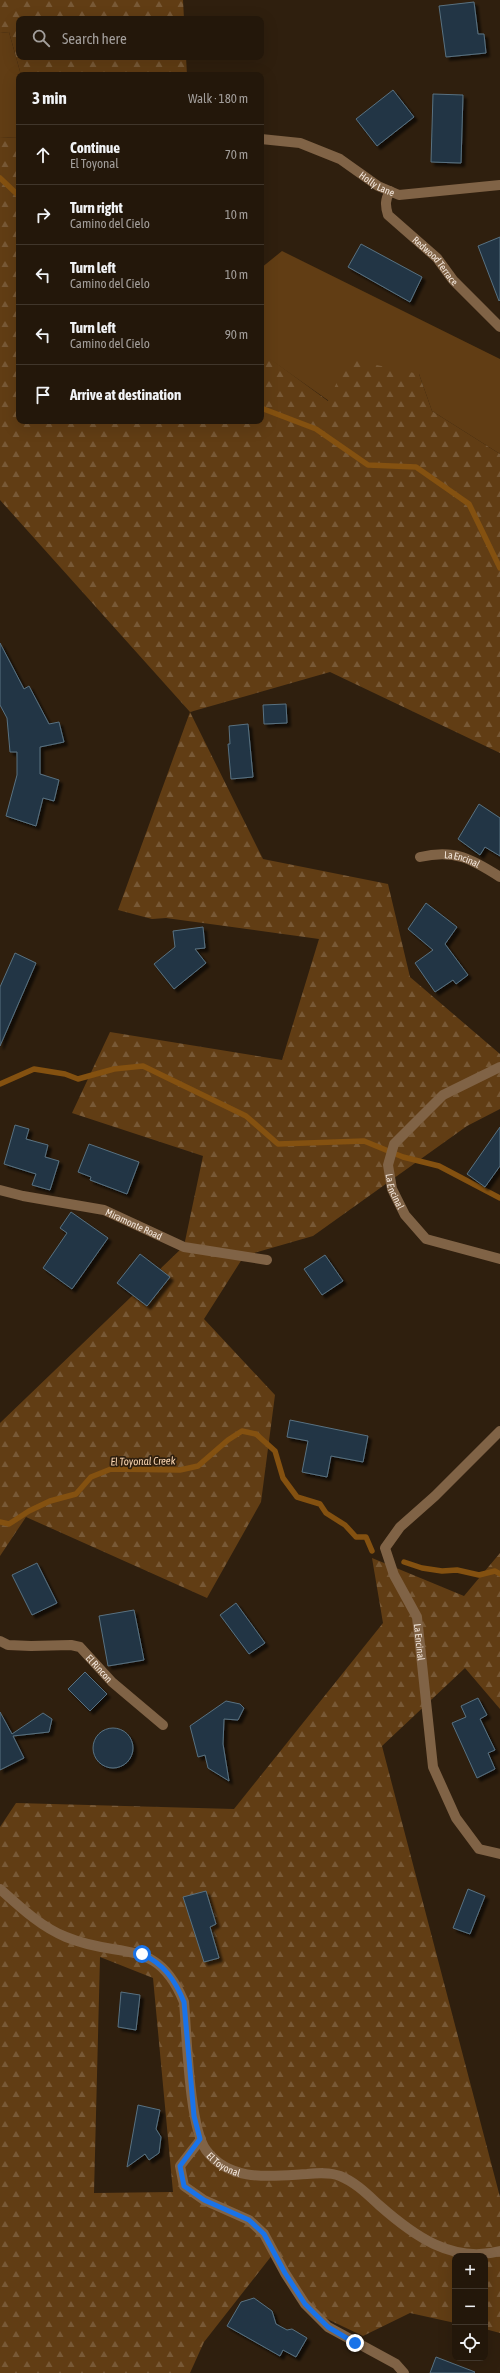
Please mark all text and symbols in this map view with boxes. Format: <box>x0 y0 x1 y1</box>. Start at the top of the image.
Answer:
search box <box>16 16 264 60</box>
icon: search <box>30 27 52 49</box>
text: Search here <box>62 30 127 47</box>
text: 3 min <box>32 88 67 108</box>
text: Walk · 180 m <box>188 91 248 106</box>
text: Continue <box>70 139 120 156</box>
icon: ahead <box>32 144 54 166</box>
text: 70 m <box>225 147 248 162</box>
text: El Toyonal <box>70 156 119 171</box>
street label: Holly Lane <box>357 169 397 199</box>
text: Turn right <box>70 199 123 216</box>
icon: right <box>32 204 54 226</box>
text: 10 m <box>225 207 248 222</box>
text: Camino del Cielo <box>70 216 150 231</box>
street label: Redwood Terrace <box>410 234 460 288</box>
text: Turn left <box>70 259 116 276</box>
icon: left <box>32 264 54 286</box>
text: 10 m <box>225 267 248 282</box>
text: Camino del Cielo <box>70 276 150 291</box>
text: Turn left <box>70 319 116 336</box>
icon: left <box>32 324 54 346</box>
text: 90 m <box>225 327 248 342</box>
text: Camino del Cielo <box>70 336 150 351</box>
icon: arrive <box>32 384 54 406</box>
text: Arrive at destination <box>70 386 181 403</box>
street label: La Encinal <box>444 849 482 870</box>
street label: La Encinal <box>384 1173 406 1211</box>
street label: Miramonte Road <box>104 1207 164 1242</box>
water label: El Toyonal Creek <box>110 1454 176 1468</box>
street label: La Encinal <box>412 1623 427 1662</box>
street label: El Rincon <box>84 1652 115 1685</box>
route start <box>133 1945 151 1963</box>
street label: El Toyonal <box>204 2150 242 2179</box>
map controls <box>452 2253 488 2361</box>
button: + <box>452 2253 488 2289</box>
button: − <box>452 2289 488 2325</box>
button: locate <box>452 2325 488 2361</box>
route end <box>346 2334 364 2352</box>

